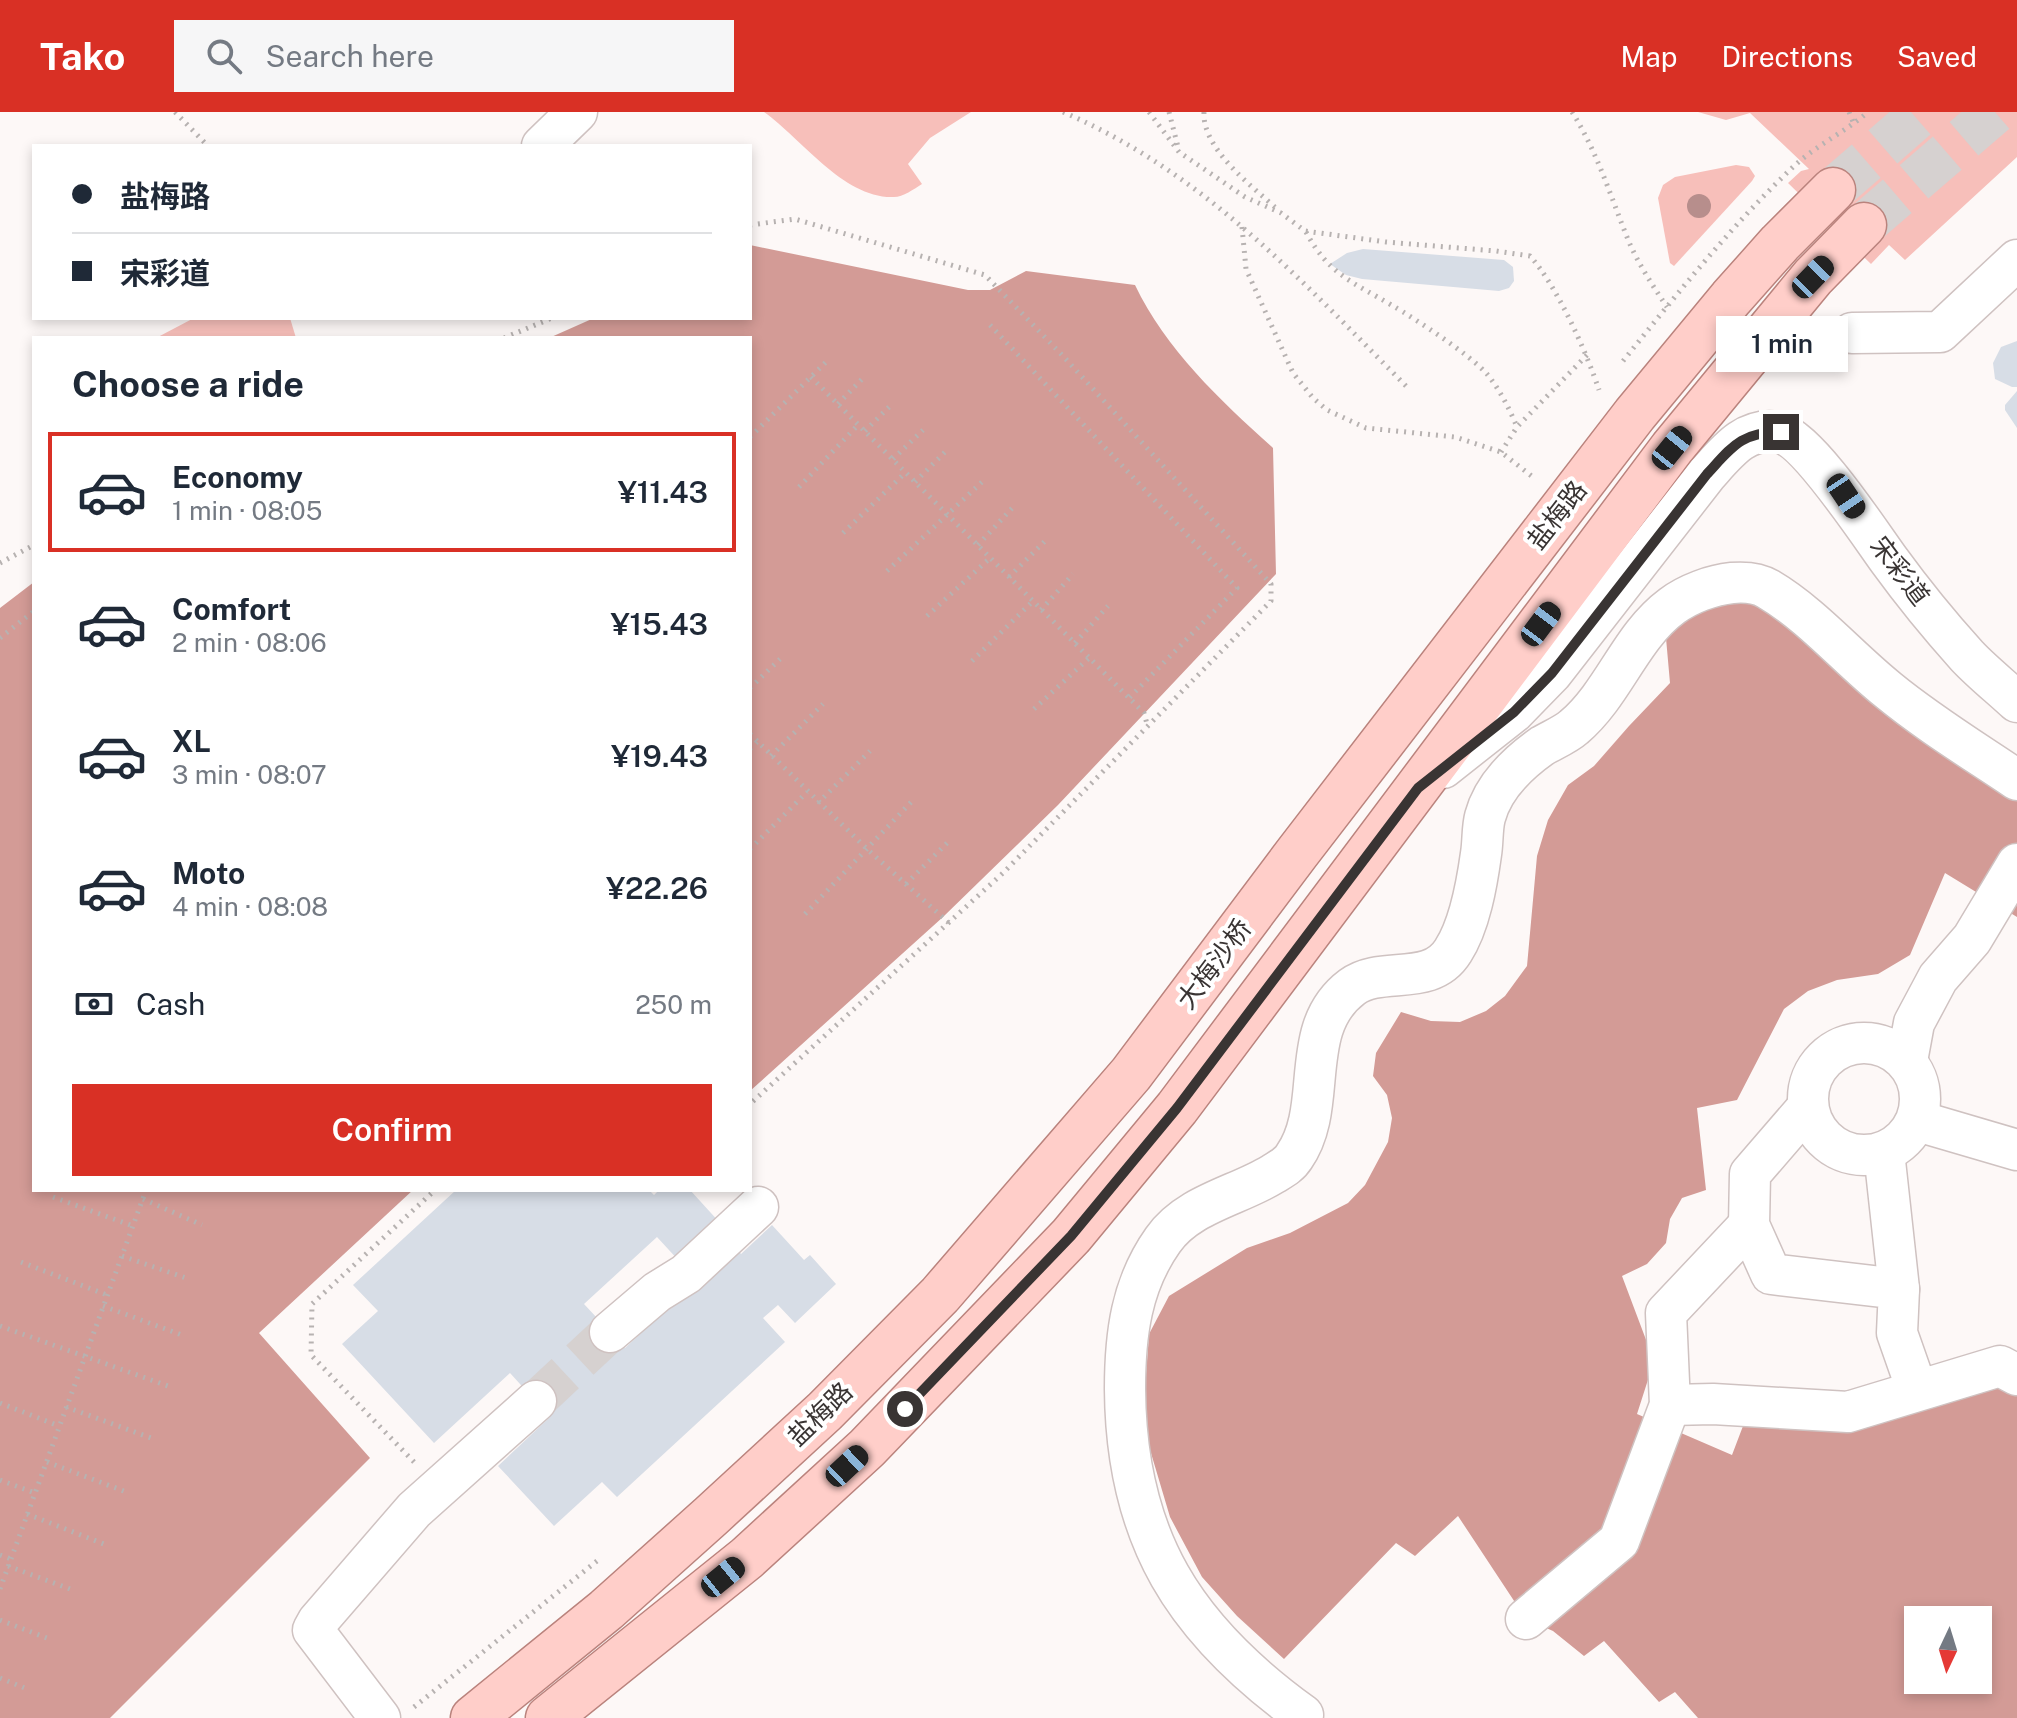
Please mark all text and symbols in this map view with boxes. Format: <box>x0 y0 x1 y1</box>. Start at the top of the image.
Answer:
search box <box>174 20 734 92</box>
text: Tako <box>40 34 126 79</box>
icon: search <box>202 34 246 78</box>
text: Search here <box>266 38 434 74</box>
text: Map <box>1621 40 1677 73</box>
text: Directions <box>1721 40 1853 73</box>
text: Saved <box>1897 40 1977 73</box>
text: 盐梅路 <box>120 178 210 214</box>
car <box>1788 251 1838 303</box>
text: 宋彩道 <box>120 255 210 291</box>
callout: 1 min <box>1715 316 1847 372</box>
text: 1 min <box>1751 328 1813 359</box>
text: Choose a ride <box>72 363 304 405</box>
route end <box>1763 414 1799 450</box>
car <box>1648 422 1696 474</box>
icon: car <box>76 456 148 528</box>
text: Economy <box>172 459 303 495</box>
car <box>1823 469 1869 523</box>
text: ¥11.43 <box>618 474 708 510</box>
street label: 盐梅路 <box>1520 474 1593 555</box>
text: 1 min · 08:05 <box>172 495 322 526</box>
street label: 宋彩道 <box>1865 530 1936 611</box>
icon: car <box>76 588 148 660</box>
text: Comfort <box>172 591 291 627</box>
car <box>1517 598 1565 650</box>
text: ¥15.43 <box>610 606 708 642</box>
text: 2 min · 08:06 <box>172 627 327 658</box>
icon: car <box>76 720 148 792</box>
text: XL <box>172 723 211 759</box>
text: ¥19.43 <box>611 738 708 774</box>
text: 3 min · 08:07 <box>172 759 327 790</box>
icon: car <box>76 852 148 924</box>
text: Moto <box>172 855 245 891</box>
text: ¥22.26 <box>606 870 708 906</box>
text: 4 min · 08:08 <box>172 891 328 922</box>
street label: 大梅沙桥 <box>1170 913 1257 1015</box>
icon: cash <box>72 982 116 1026</box>
text: Cash <box>136 986 205 1022</box>
text: 250 m <box>635 989 712 1020</box>
button: Confirm <box>72 1084 712 1176</box>
street label: 盐梅路 <box>781 1375 858 1452</box>
route start <box>887 1391 923 1427</box>
car <box>821 1441 873 1491</box>
car <box>697 1553 749 1601</box>
north arrow <box>1904 1606 1992 1694</box>
map controls <box>1904 1606 1992 1694</box>

